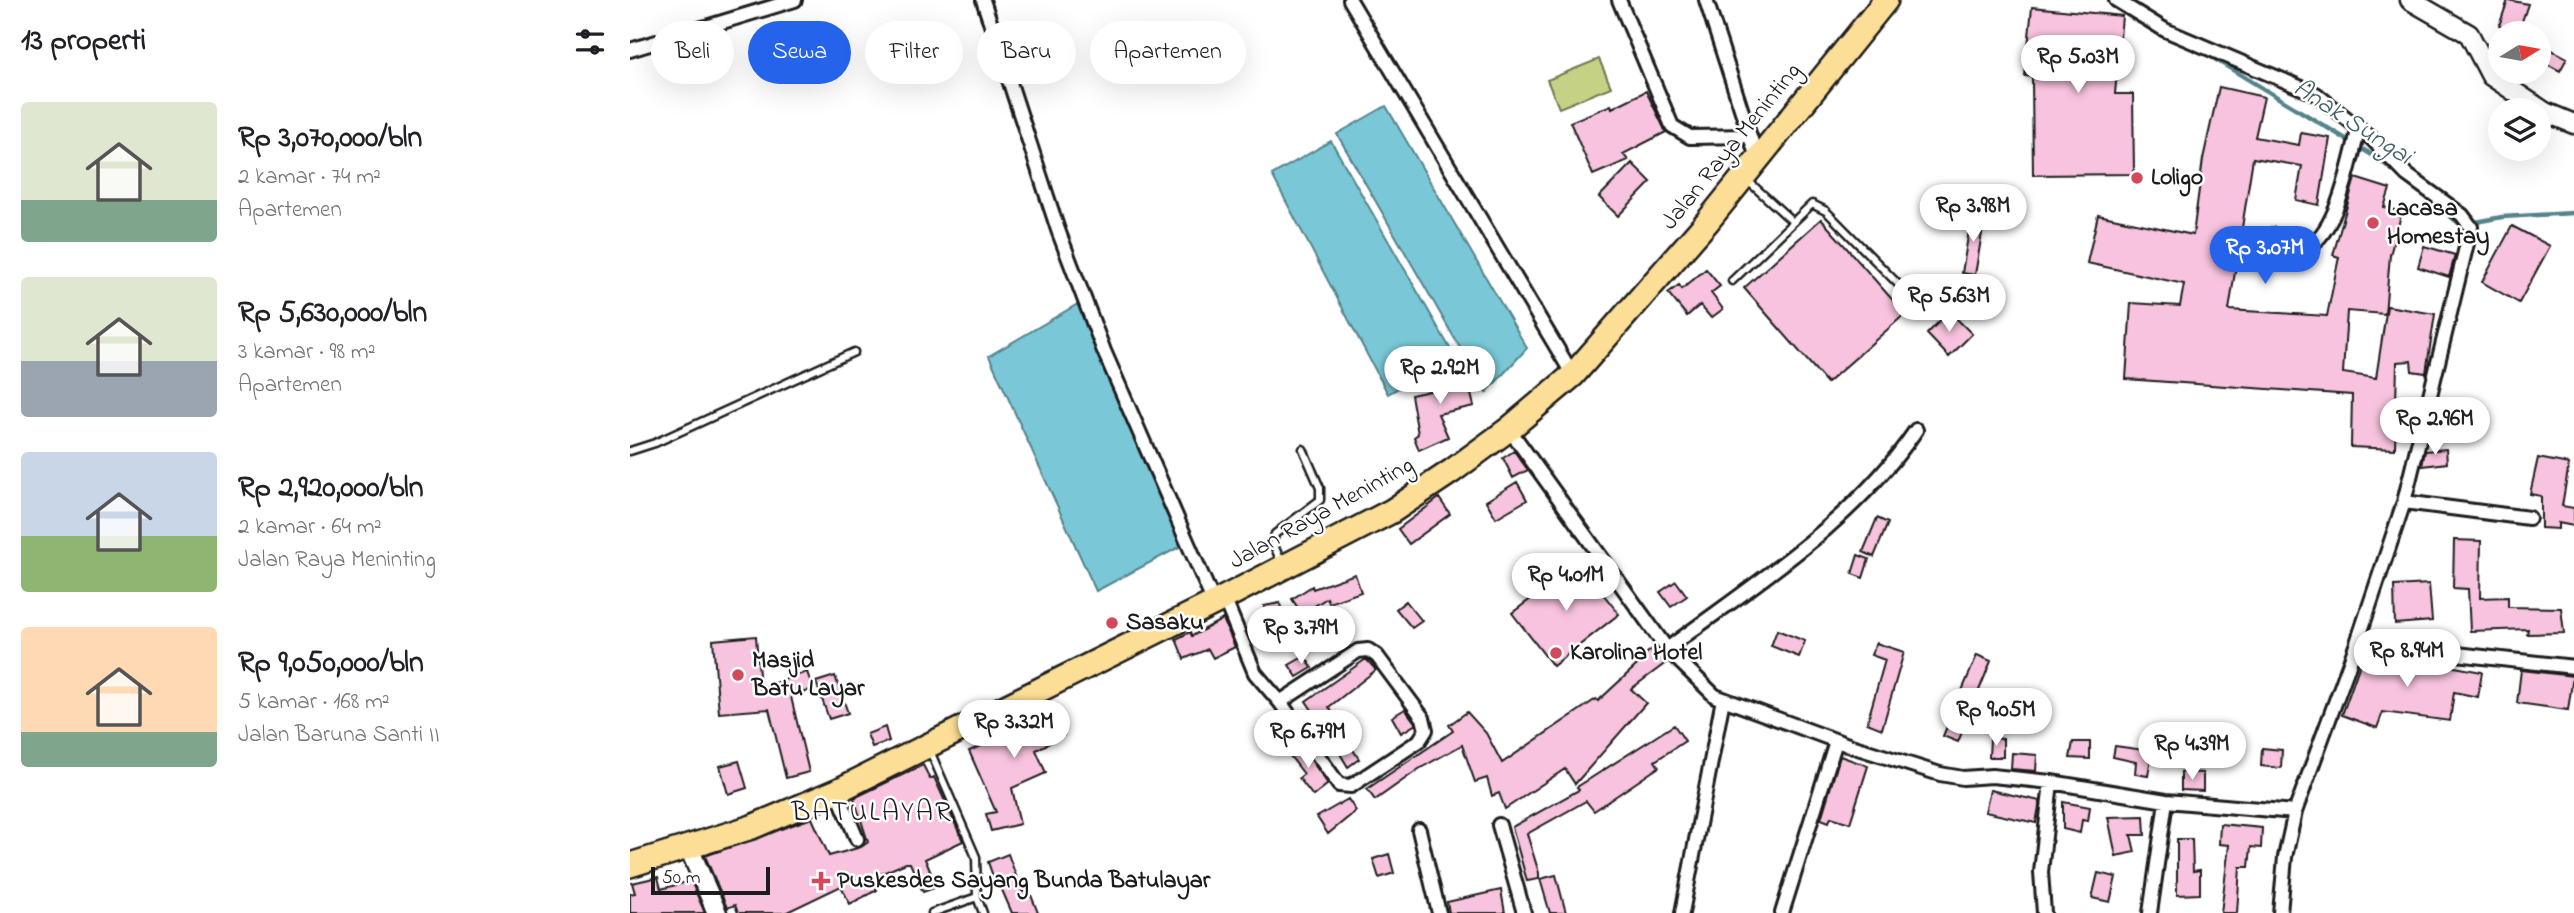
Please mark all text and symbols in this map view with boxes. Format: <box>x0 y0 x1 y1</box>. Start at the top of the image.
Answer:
text: 13 properti <box>21 20 146 64</box>
chip: Beli <box>651 21 734 84</box>
chip: Sewa <box>748 21 851 84</box>
chip: Filter <box>865 21 963 84</box>
chip: Baru <box>977 21 1076 84</box>
chip: Apartemen <box>1090 21 1246 84</box>
north arrow <box>2488 21 2552 84</box>
map controls <box>2488 21 2551 161</box>
icon: filters <box>571 23 609 61</box>
pin: Rp 5.03M <box>2006 36 2150 95</box>
text: Rp 5.03M <box>2037 41 2119 74</box>
street label: Jalan Raya Meninting <box>1653 56 1811 239</box>
water label: Anak Sungai <box>2285 70 2421 177</box>
button: layers <box>2488 98 2551 161</box>
text: Rp 3,070,000/bln <box>238 117 422 161</box>
icon: home <box>77 130 161 214</box>
text: 2 kamar · 74 m² <box>238 161 381 194</box>
place label: Loligo <box>2151 161 2203 197</box>
marker: Loligo <box>2129 170 2145 186</box>
pin: Rp 3.98M <box>1901 184 2045 244</box>
text: Rp 3.98M <box>1936 190 2010 223</box>
place label: Lacasa Homestay <box>2387 192 2489 256</box>
text: Apartemen <box>238 194 342 227</box>
marker: Lacasa Homestay <box>2365 215 2381 231</box>
pin: Rp 3.07M <box>2193 226 2337 286</box>
text: Rp 3.07M <box>2226 232 2304 265</box>
pin: Rp 5.63M <box>1877 274 2021 334</box>
text: Rp 5.63M <box>1908 280 1990 313</box>
text: Rp 5,630,000/bln <box>238 292 427 336</box>
icon: home <box>77 305 161 389</box>
text: 3 kamar · 98 m² <box>238 336 376 369</box>
pin: Rp 2.92M <box>1368 346 1512 406</box>
text: Rp 2.92M <box>1400 352 1480 385</box>
text: Apartemen <box>238 369 342 402</box>
pin: Rp 2.96M <box>2363 398 2507 457</box>
text: Rp 2.96M <box>2396 403 2474 436</box>
street label: Jalan Raya Meninting <box>1223 449 1421 580</box>
text: Rp 2,920,000/bln <box>238 467 424 511</box>
icon: home <box>77 480 161 564</box>
text: 2 kamar · 64 m² <box>238 511 382 544</box>
text: Jalan Raya Meninting <box>238 544 436 577</box>
pin: Rp 4.01M <box>1494 554 1638 613</box>
text: Rp 4.01M <box>1528 559 1604 592</box>
place label: Sasaku <box>1126 606 1204 641</box>
pin: Rp 3.79M <box>1229 606 1373 666</box>
text: Rp 3.79M <box>1263 612 1339 645</box>
marker: Sasaku <box>1104 615 1120 631</box>
pin: Rp 8.94M <box>2335 630 2479 689</box>
text: Rp 8.94M <box>2370 635 2444 668</box>
place label: Karolina Hotel <box>1570 636 1702 671</box>
text: Rp 9,050,000/bln <box>238 642 424 686</box>
place label: Masjid Batu Layar <box>751 644 865 708</box>
marker: Karolina Hotel <box>1548 645 1564 661</box>
icon: home <box>77 655 161 739</box>
marker: Masjid Batu Layar <box>730 667 746 683</box>
text: 5 kamar · 168 m² <box>238 686 390 719</box>
pin: Rp 9.05M <box>1924 688 2068 748</box>
text: Rp 9.05M <box>1956 694 2036 727</box>
pin: Rp 3.32M <box>942 700 1086 760</box>
text: Rp 3.32M <box>974 706 1054 739</box>
pin: Rp 6.79M <box>1236 710 1380 770</box>
text: Rp 6.79M <box>1270 716 1346 749</box>
text: Jalan Baruna Santi II <box>238 719 440 752</box>
pin: Rp 4.39M <box>2120 722 2264 782</box>
text: Rp 4.39M <box>2154 728 2230 761</box>
district label: BATULAYAR <box>790 793 953 834</box>
scale bar <box>651 864 770 896</box>
place label: Puskesdes Sayang Bunda Batulayar <box>837 864 1211 900</box>
text: 50 m <box>662 865 701 892</box>
marker: Puskesdes Sayang Bunda Batulayar <box>811 871 831 891</box>

